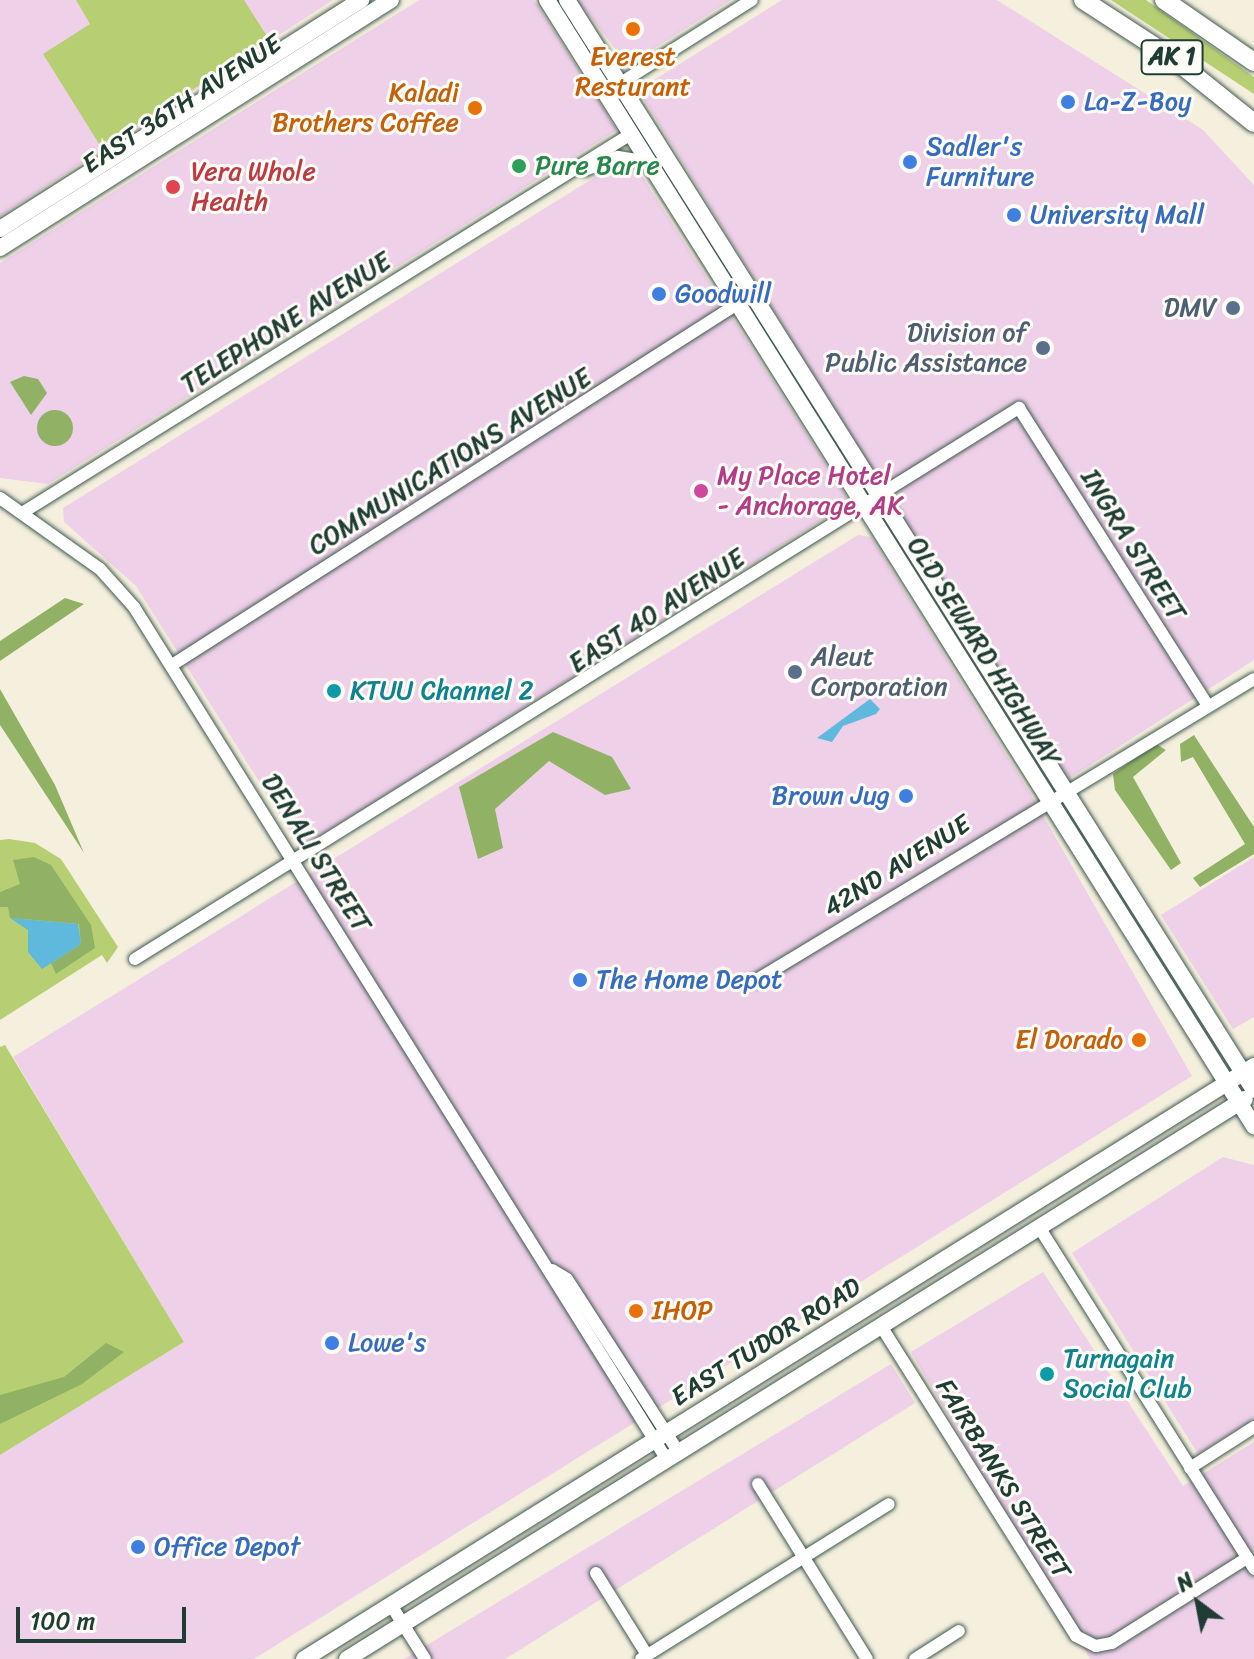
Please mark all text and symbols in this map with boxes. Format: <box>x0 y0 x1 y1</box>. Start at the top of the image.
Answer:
marker: Everest Resturant <box>624 20 642 38</box>
street label: EAST 36TH AVENUE <box>76 27 288 181</box>
road number: AK 1 <box>1140 37 1204 77</box>
place label: Everest Resturant <box>575 41 691 102</box>
place label: Kaladi Brothers Coffee <box>273 77 459 138</box>
place label: La-Z-Boy <box>1084 86 1192 118</box>
marker: La-Z-Boy <box>1059 93 1077 111</box>
marker: Kaladi Brothers Coffee <box>466 99 484 117</box>
place label: Sadler's Furniture <box>926 131 1034 192</box>
place label: Pure Barre <box>535 150 660 182</box>
marker: Sadler's Furniture <box>901 153 919 171</box>
place label: Vera Whole Health <box>191 156 316 218</box>
marker: Pure Barre <box>510 157 528 175</box>
marker: Vera Whole Health <box>162 176 184 198</box>
place label: University Mall <box>1030 199 1204 231</box>
marker: University Mall <box>1005 206 1023 224</box>
street label: TELEPHONE AVENUE <box>176 246 396 400</box>
place label: Goodwill <box>675 278 771 310</box>
marker: Goodwill <box>650 285 668 303</box>
place label: DMV <box>1164 292 1217 324</box>
marker: DMV <box>1224 299 1242 317</box>
place label: Division of Public Assistance <box>826 317 1027 378</box>
marker: Division of Public Assistance <box>1034 339 1052 357</box>
street label: COMMUNICATIONS AVENUE <box>303 362 597 562</box>
place label: My Place Hotel - Anchorage, AK <box>717 460 903 522</box>
street label: INGRA STREET <box>1074 464 1192 626</box>
marker: My Place Hotel - Anchorage, AK <box>692 482 710 500</box>
street label: OLD SEWARD HIGHWAY <box>899 529 1069 775</box>
street label: EAST 40 AVENUE <box>563 542 751 680</box>
place label: Aleut Corporation <box>811 641 947 702</box>
marker: Aleut Corporation <box>786 663 804 681</box>
place label: KTUU Channel 2 <box>350 675 534 707</box>
marker: KTUU Channel 2 <box>325 682 343 700</box>
street label: DENALI STREET <box>255 768 377 938</box>
place label: Brown Jug <box>772 780 890 812</box>
marker: Brown Jug <box>897 787 915 805</box>
street label: 42ND AVENUE <box>818 808 976 924</box>
place label: The Home Depot <box>596 964 783 996</box>
marker: The Home Depot <box>571 971 589 989</box>
place label: El Dorado <box>1015 1024 1123 1056</box>
marker: El Dorado <box>1130 1031 1148 1049</box>
street label: EAST TUDOR ROAD <box>665 1271 867 1413</box>
place label: IHOP <box>652 1295 713 1327</box>
marker: IHOP <box>627 1302 645 1320</box>
place label: Lowe's <box>348 1327 426 1359</box>
marker: Lowe's <box>323 1334 341 1352</box>
place label: Turnagain Social Club <box>1063 1343 1191 1404</box>
marker: Turnagain Social Club <box>1038 1365 1056 1383</box>
street label: FAIRBANKS STREET <box>929 1373 1077 1585</box>
place label: Office Depot <box>154 1531 301 1563</box>
marker: Office Depot <box>129 1538 147 1556</box>
text: N <box>1168 1562 1202 1603</box>
north arrow <box>1158 1563 1238 1643</box>
scale bar <box>20 1591 190 1641</box>
text: 100 m <box>30 1600 95 1642</box>

